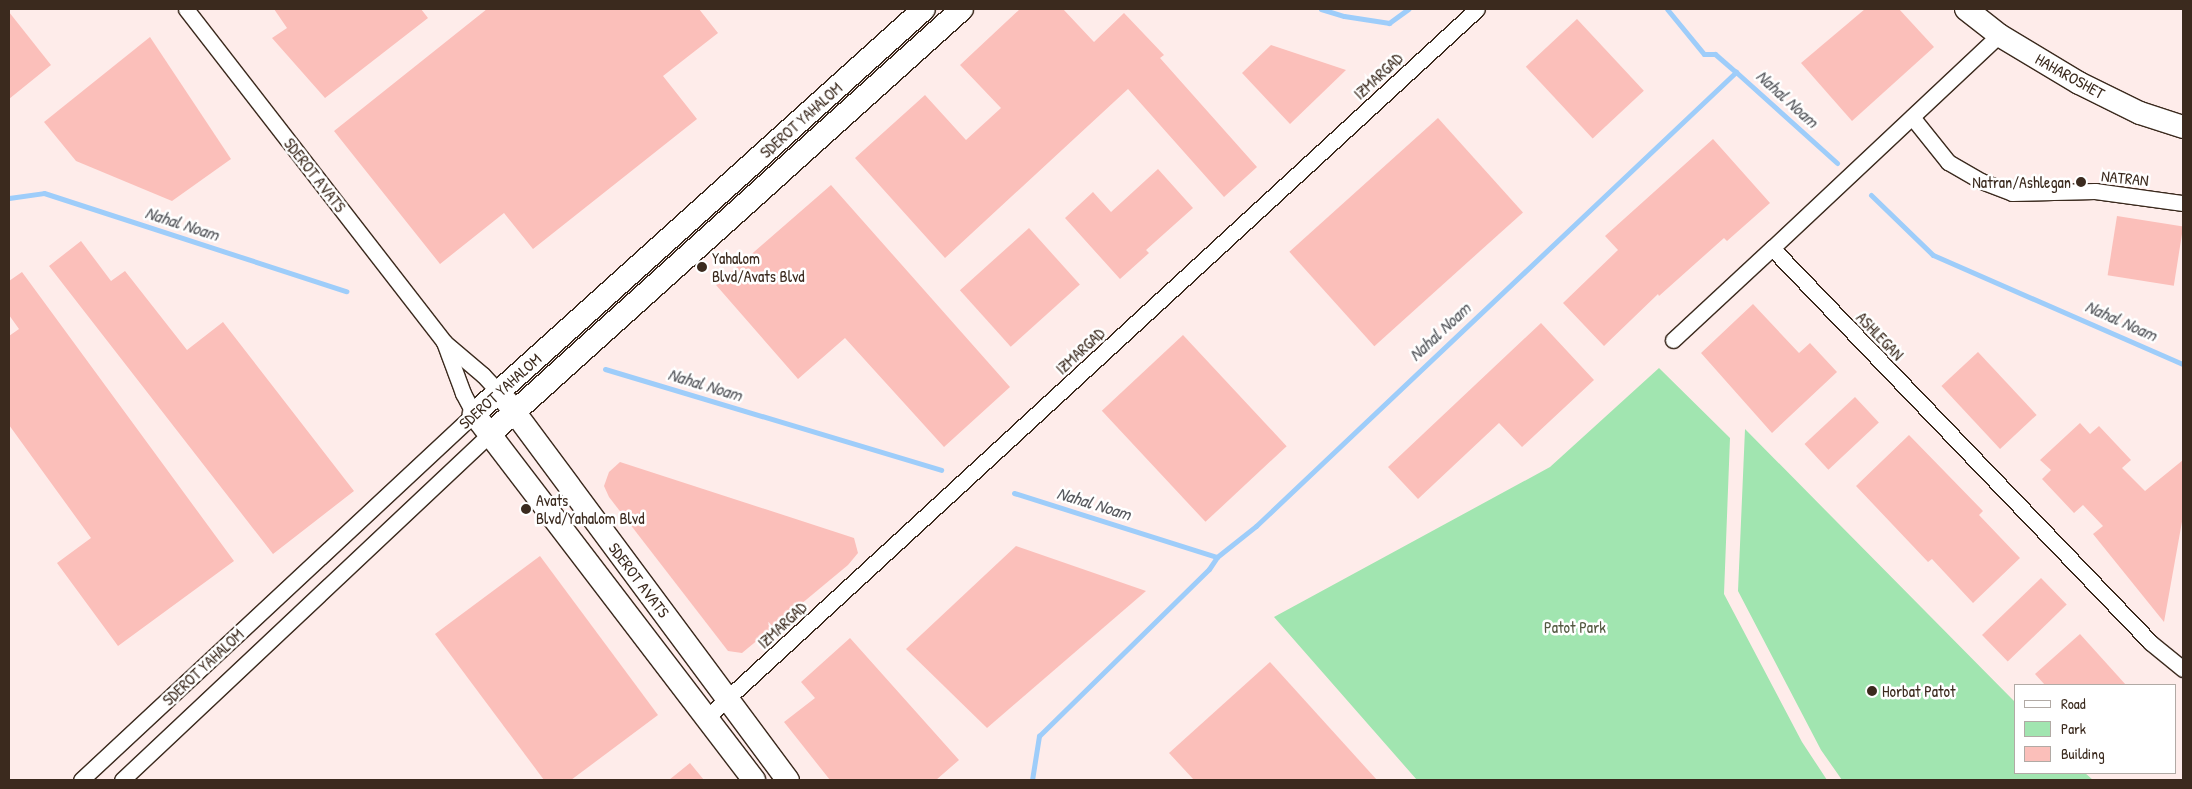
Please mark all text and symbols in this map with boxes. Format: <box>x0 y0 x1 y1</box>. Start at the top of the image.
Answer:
street label: IZMARGAD <box>1350 49 1406 103</box>
street label: HAHAROSHET <box>2032 49 2108 103</box>
water label: Nahal Noam <box>1751 65 1823 133</box>
street label: SDEROT YAHALOM <box>756 78 846 162</box>
street label: SDEROT AVATS <box>280 134 350 216</box>
street label: NATRAN <box>2100 166 2150 190</box>
place label: Natran/Ashlegan <box>1972 172 2071 192</box>
marker: Natran/Ashlegan <box>2075 176 2087 188</box>
water label: Nahal Noam <box>142 202 222 246</box>
place label: Yahalom Blvd/Avats Blvd <box>712 248 805 286</box>
marker: Yahalom Blvd/Avats Blvd <box>696 261 708 273</box>
water label: Nahal Noam <box>2082 296 2160 346</box>
water label: Nahal Noam <box>1405 298 1475 366</box>
street label: ASHLEGAN <box>1852 308 1908 364</box>
street label: IZMARGAD <box>1052 324 1108 378</box>
street label: SDEROT YAHALOM <box>455 349 545 433</box>
water label: Nahal Noam <box>665 364 745 406</box>
water label: Nahal Noam <box>1054 483 1134 525</box>
place label: Avats Blvd/Yahalom Blvd <box>536 490 644 528</box>
marker: Avats Blvd/Yahalom Blvd <box>520 503 532 515</box>
street label: SDEROT AVATS <box>605 539 673 621</box>
street label: IZMARGAD <box>754 598 810 652</box>
park label: Patot Park <box>1544 617 1606 637</box>
street label: SDEROT YAHALOM <box>158 625 248 709</box>
place label: Horbat Patot <box>1882 681 1956 701</box>
legend <box>2014 684 2177 774</box>
marker: Horbat Patot <box>1866 685 1878 697</box>
text: Road <box>2061 693 2086 714</box>
text: Park <box>2061 718 2086 739</box>
text: Building <box>2061 743 2105 764</box>

